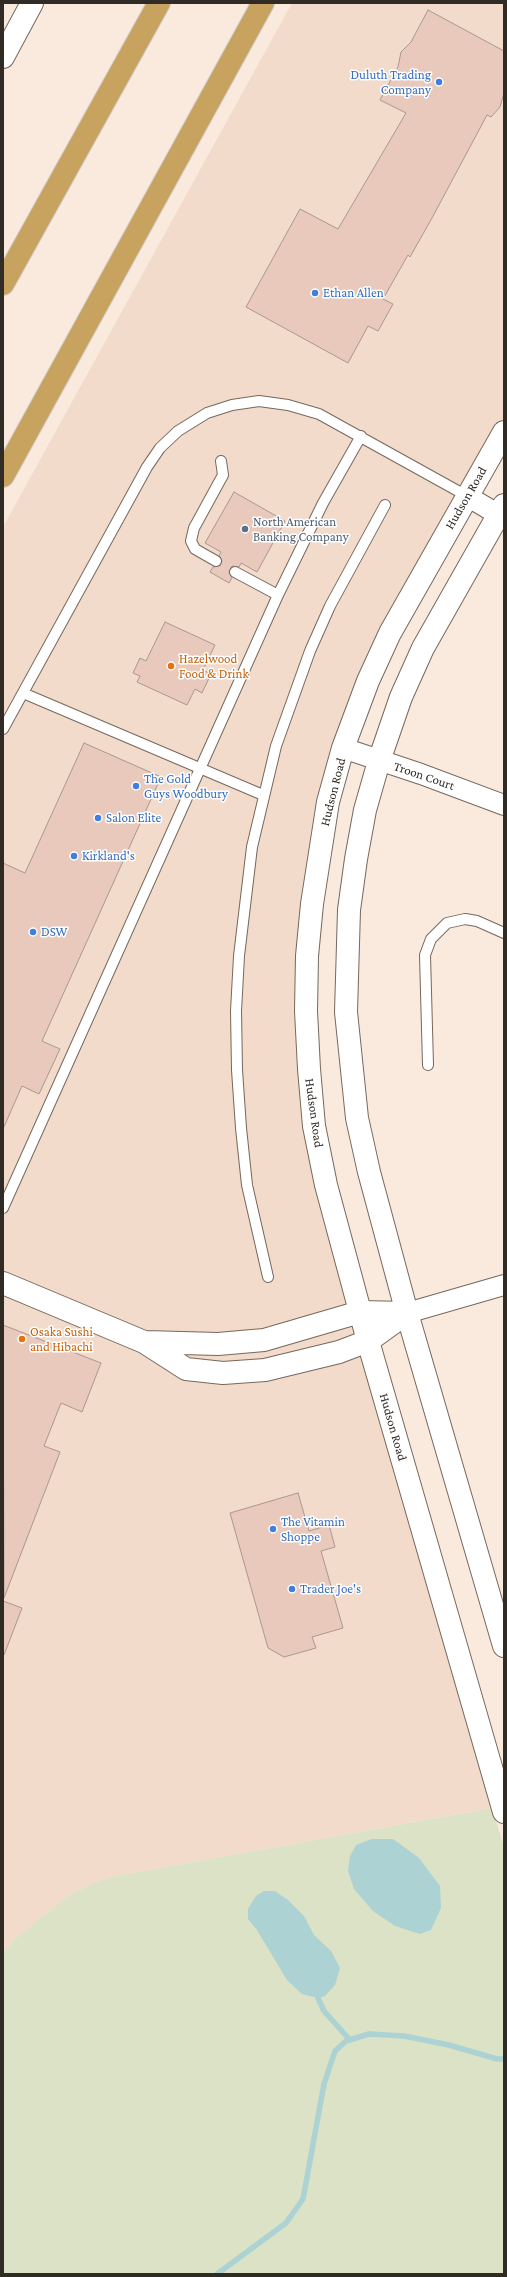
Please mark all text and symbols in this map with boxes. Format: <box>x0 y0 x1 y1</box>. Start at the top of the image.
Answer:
place label: Duluth Trading Company <box>350 67 431 98</box>
marker: Duluth Trading Company <box>434 77 444 87</box>
place label: Ethan Allen <box>323 285 384 301</box>
marker: Ethan Allen <box>310 288 320 298</box>
street label: Hudson Road <box>442 464 490 532</box>
place label: North American Banking Company <box>253 514 349 545</box>
marker: North American Banking Company <box>240 524 250 534</box>
place label: Hazelwood Food & Drink <box>179 651 249 682</box>
marker: Hazelwood Food & Drink <box>166 661 176 671</box>
street label: Hudson Road <box>317 756 349 828</box>
street label: Troon Court <box>391 758 457 794</box>
place label: The Gold Guys Woodbury <box>144 771 228 802</box>
marker: The Gold Guys Woodbury <box>131 781 141 791</box>
place label: Salon Elite <box>106 810 161 826</box>
marker: Salon Elite <box>93 813 103 823</box>
place label: Kirkland's <box>82 848 135 864</box>
marker: Kirkland's <box>69 851 79 861</box>
place label: DSW <box>41 924 68 940</box>
marker: DSW <box>28 927 38 937</box>
street label: Hudson Road <box>301 1077 327 1149</box>
place label: Osaka Sushi and Hibachi <box>30 1324 93 1355</box>
marker: Osaka Sushi and Hibachi <box>17 1334 27 1344</box>
street label: Hudson Road <box>376 1391 410 1463</box>
place label: The Vitamin Shoppe <box>281 1514 345 1545</box>
marker: The Vitamin Shoppe <box>268 1524 278 1534</box>
place label: Trader Joe's <box>300 1581 361 1597</box>
marker: Trader Joe's <box>287 1584 297 1594</box>

